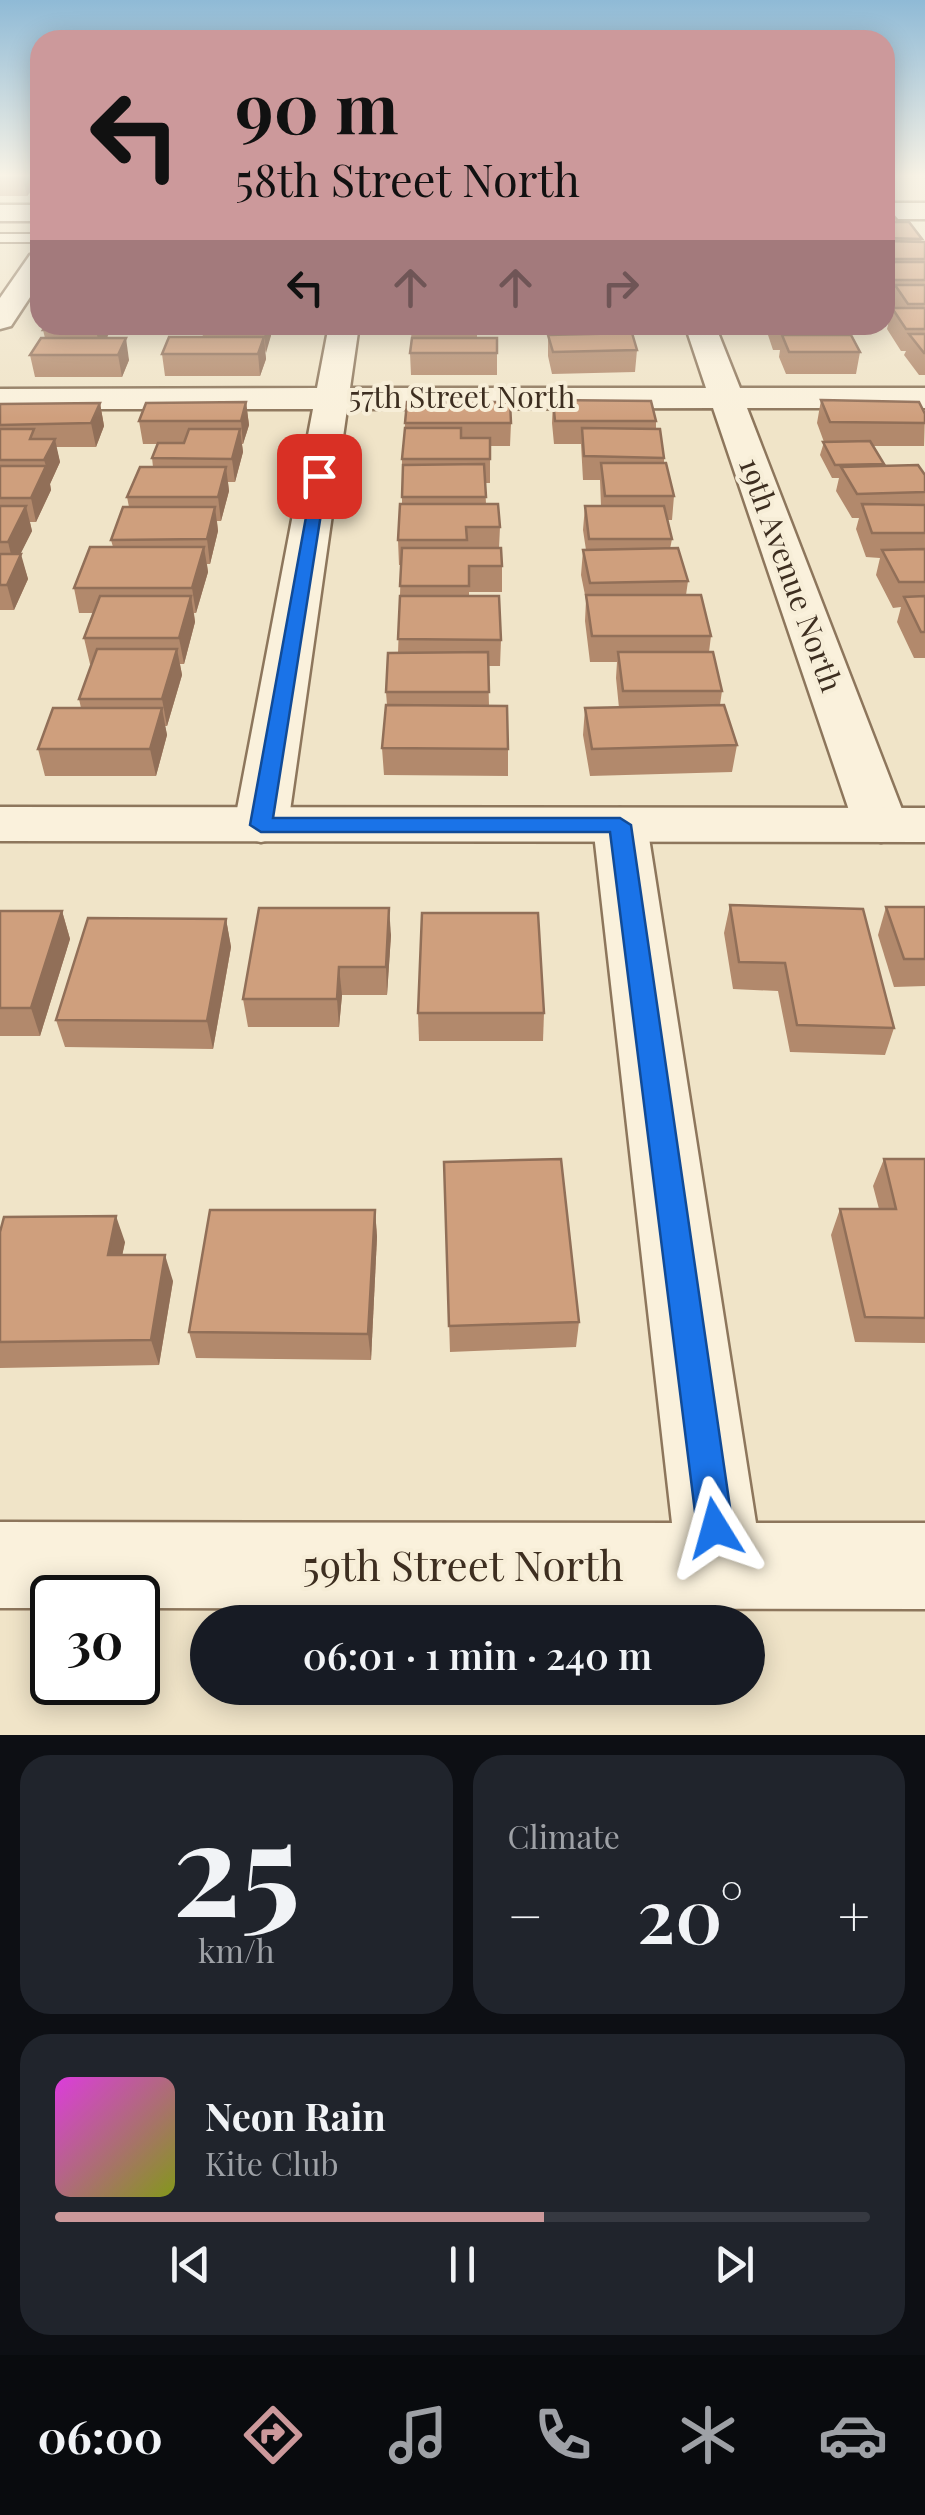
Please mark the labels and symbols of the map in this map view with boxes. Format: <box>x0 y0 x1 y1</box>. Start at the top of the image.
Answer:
street label: 57th Street North <box>349 376 576 416</box>
pin <box>277 434 362 519</box>
street label: 19th Avenue North <box>731 452 853 697</box>
position arrow <box>663 1476 767 1580</box>
street label: 59th Street North <box>302 1536 624 1592</box>
speed limit sign: 30 <box>30 1575 160 1705</box>

